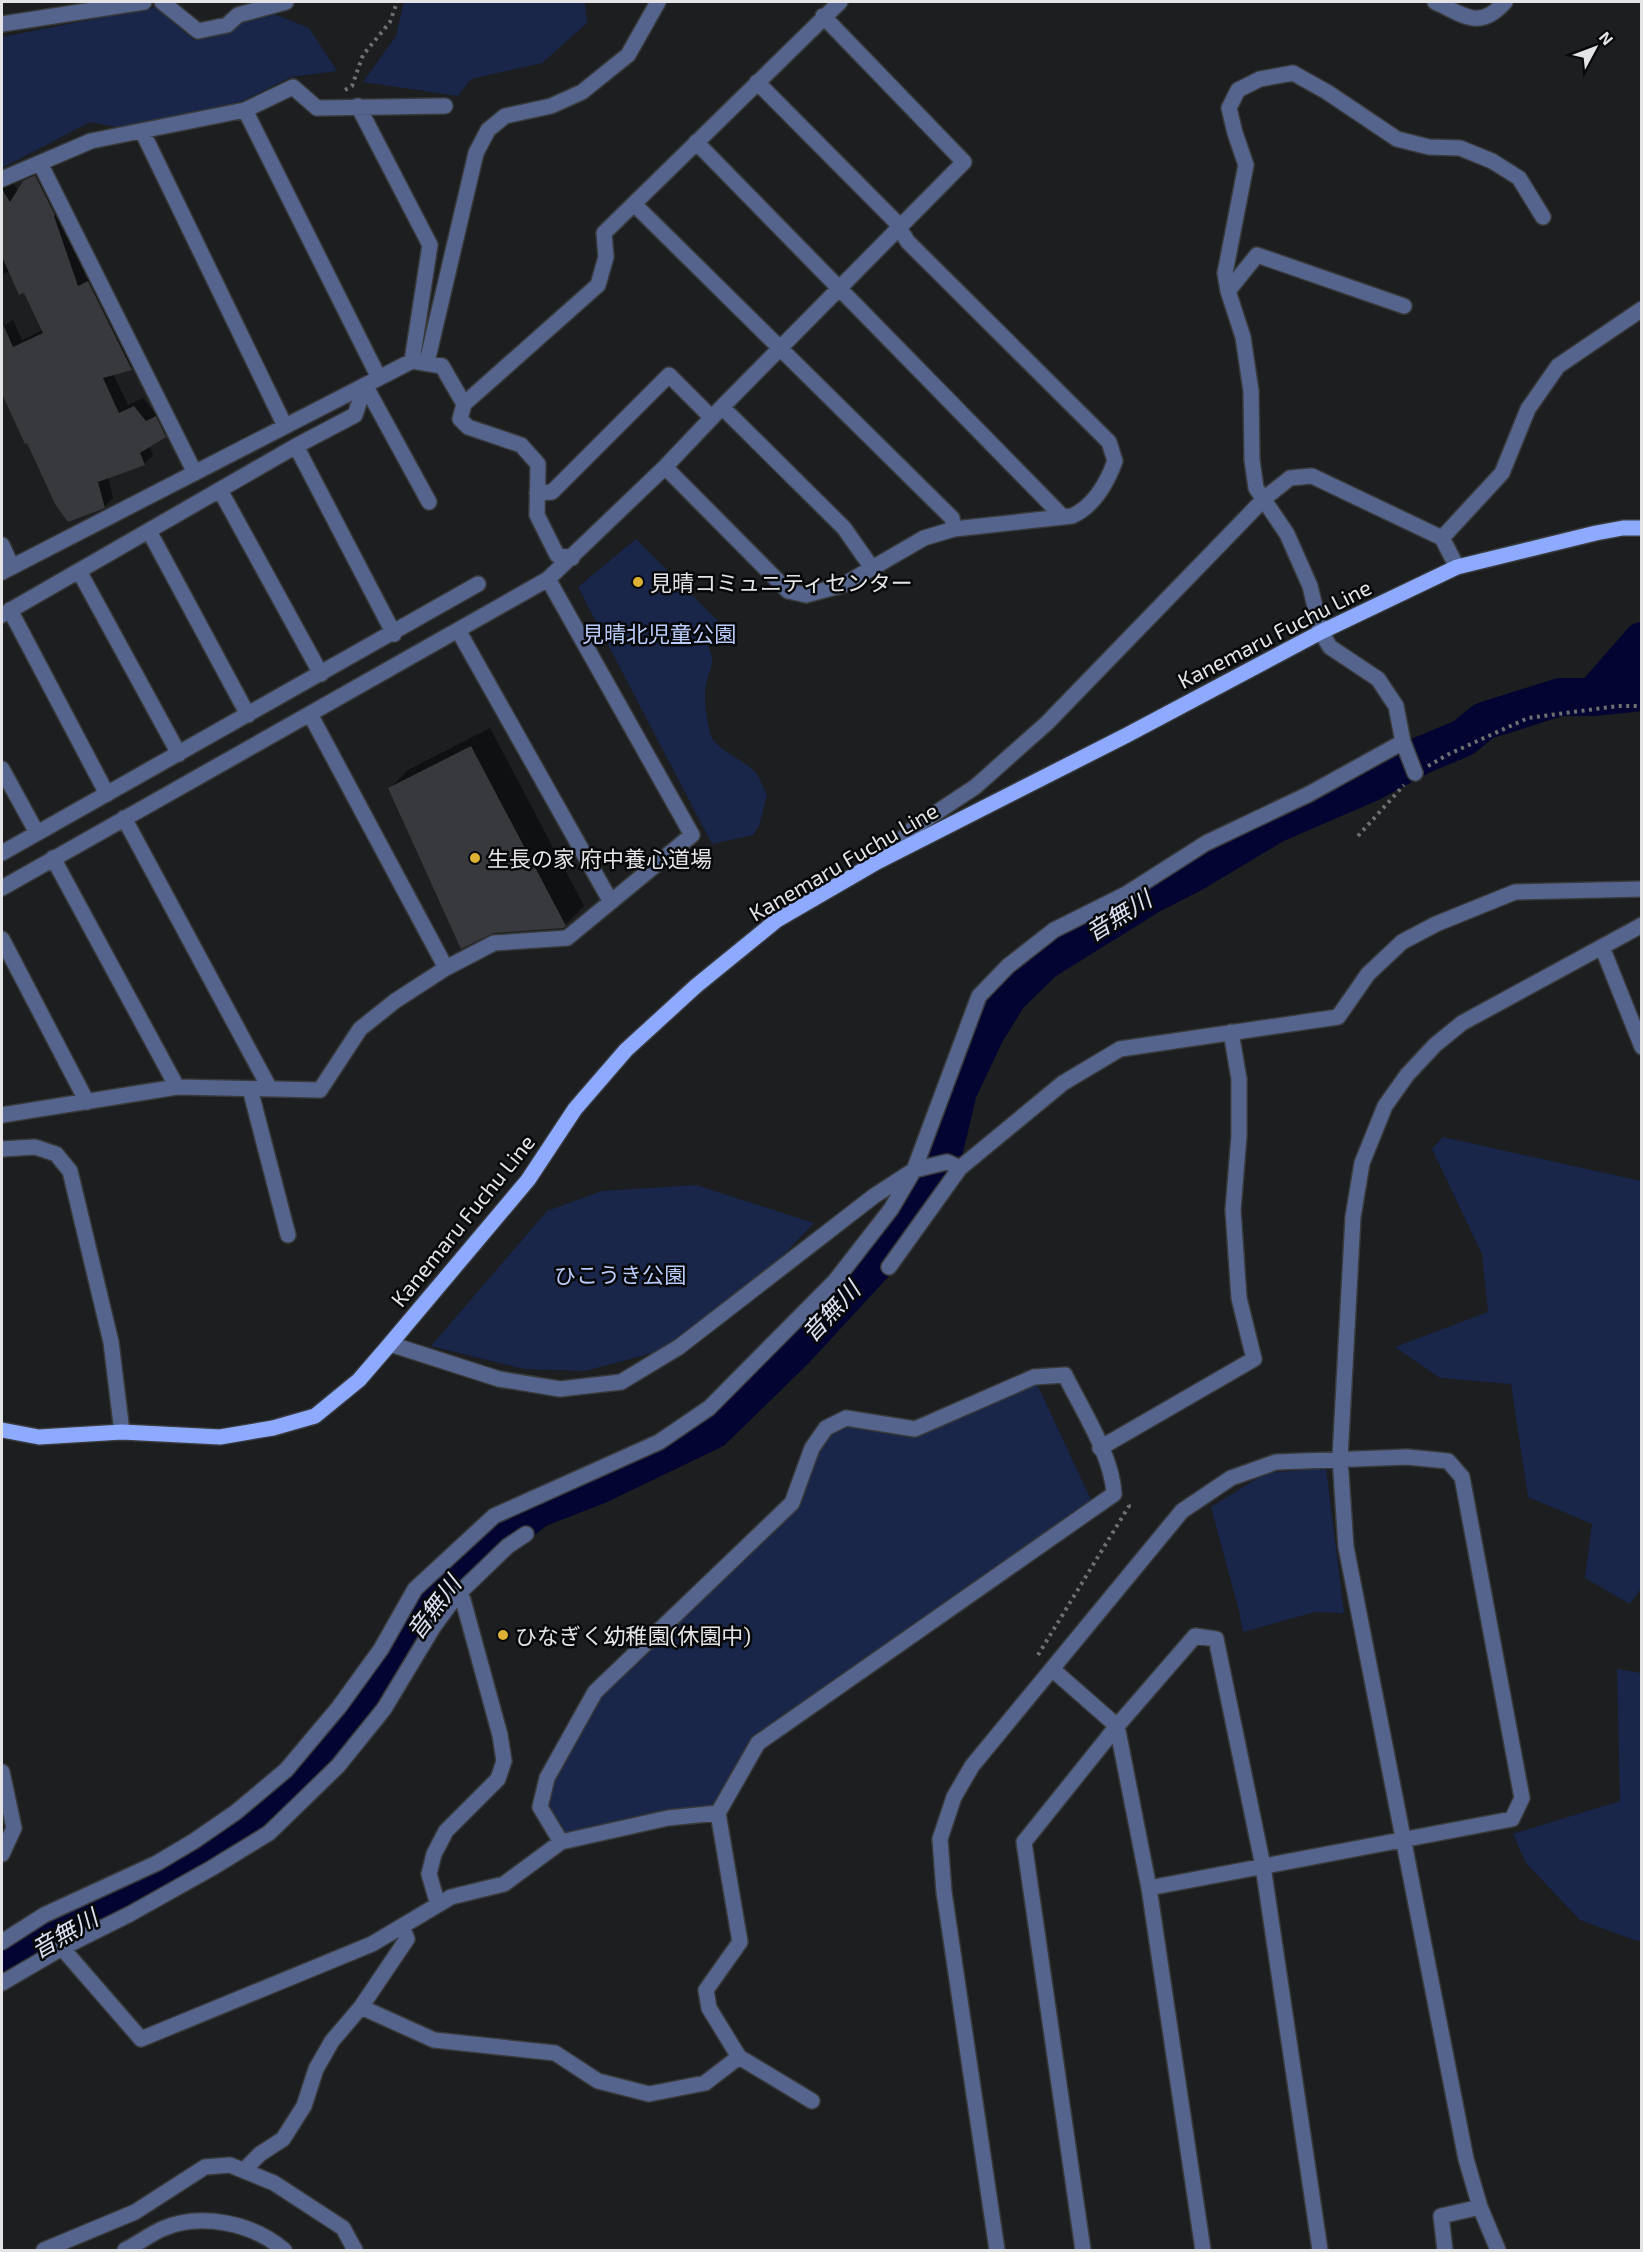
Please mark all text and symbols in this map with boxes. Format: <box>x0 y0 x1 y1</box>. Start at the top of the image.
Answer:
north arrow <box>1565 18 1625 78</box>
text: N <box>1596 27 1618 48</box>
place label: 見晴コミュニティセンター <box>650 569 913 595</box>
street label: Kanemaru Fuchu Line <box>1173 573 1375 693</box>
marker: 見晴コミュニティセンター <box>631 575 645 589</box>
park label: 見晴北児童公園 <box>582 620 736 646</box>
street label: Kanemaru Fuchu Line <box>744 796 942 926</box>
place label: 生長の家 府中養心道場 <box>487 845 712 871</box>
marker: 生長の家 府中養心道場 <box>468 851 482 865</box>
water label: 音無川 <box>1080 882 1159 946</box>
street label: Kanemaru Fuchu Line <box>385 1129 539 1311</box>
park label: ひこうき公園 <box>554 1261 686 1287</box>
water label: 音無川 <box>795 1273 867 1347</box>
water label: 音無川 <box>400 1567 468 1644</box>
place label: ひなぎく幼稚園(休園中) <box>515 1622 751 1648</box>
marker: ひなぎく幼稚園(休園中) <box>496 1628 510 1642</box>
water label: 音無川 <box>26 1901 105 1964</box>

